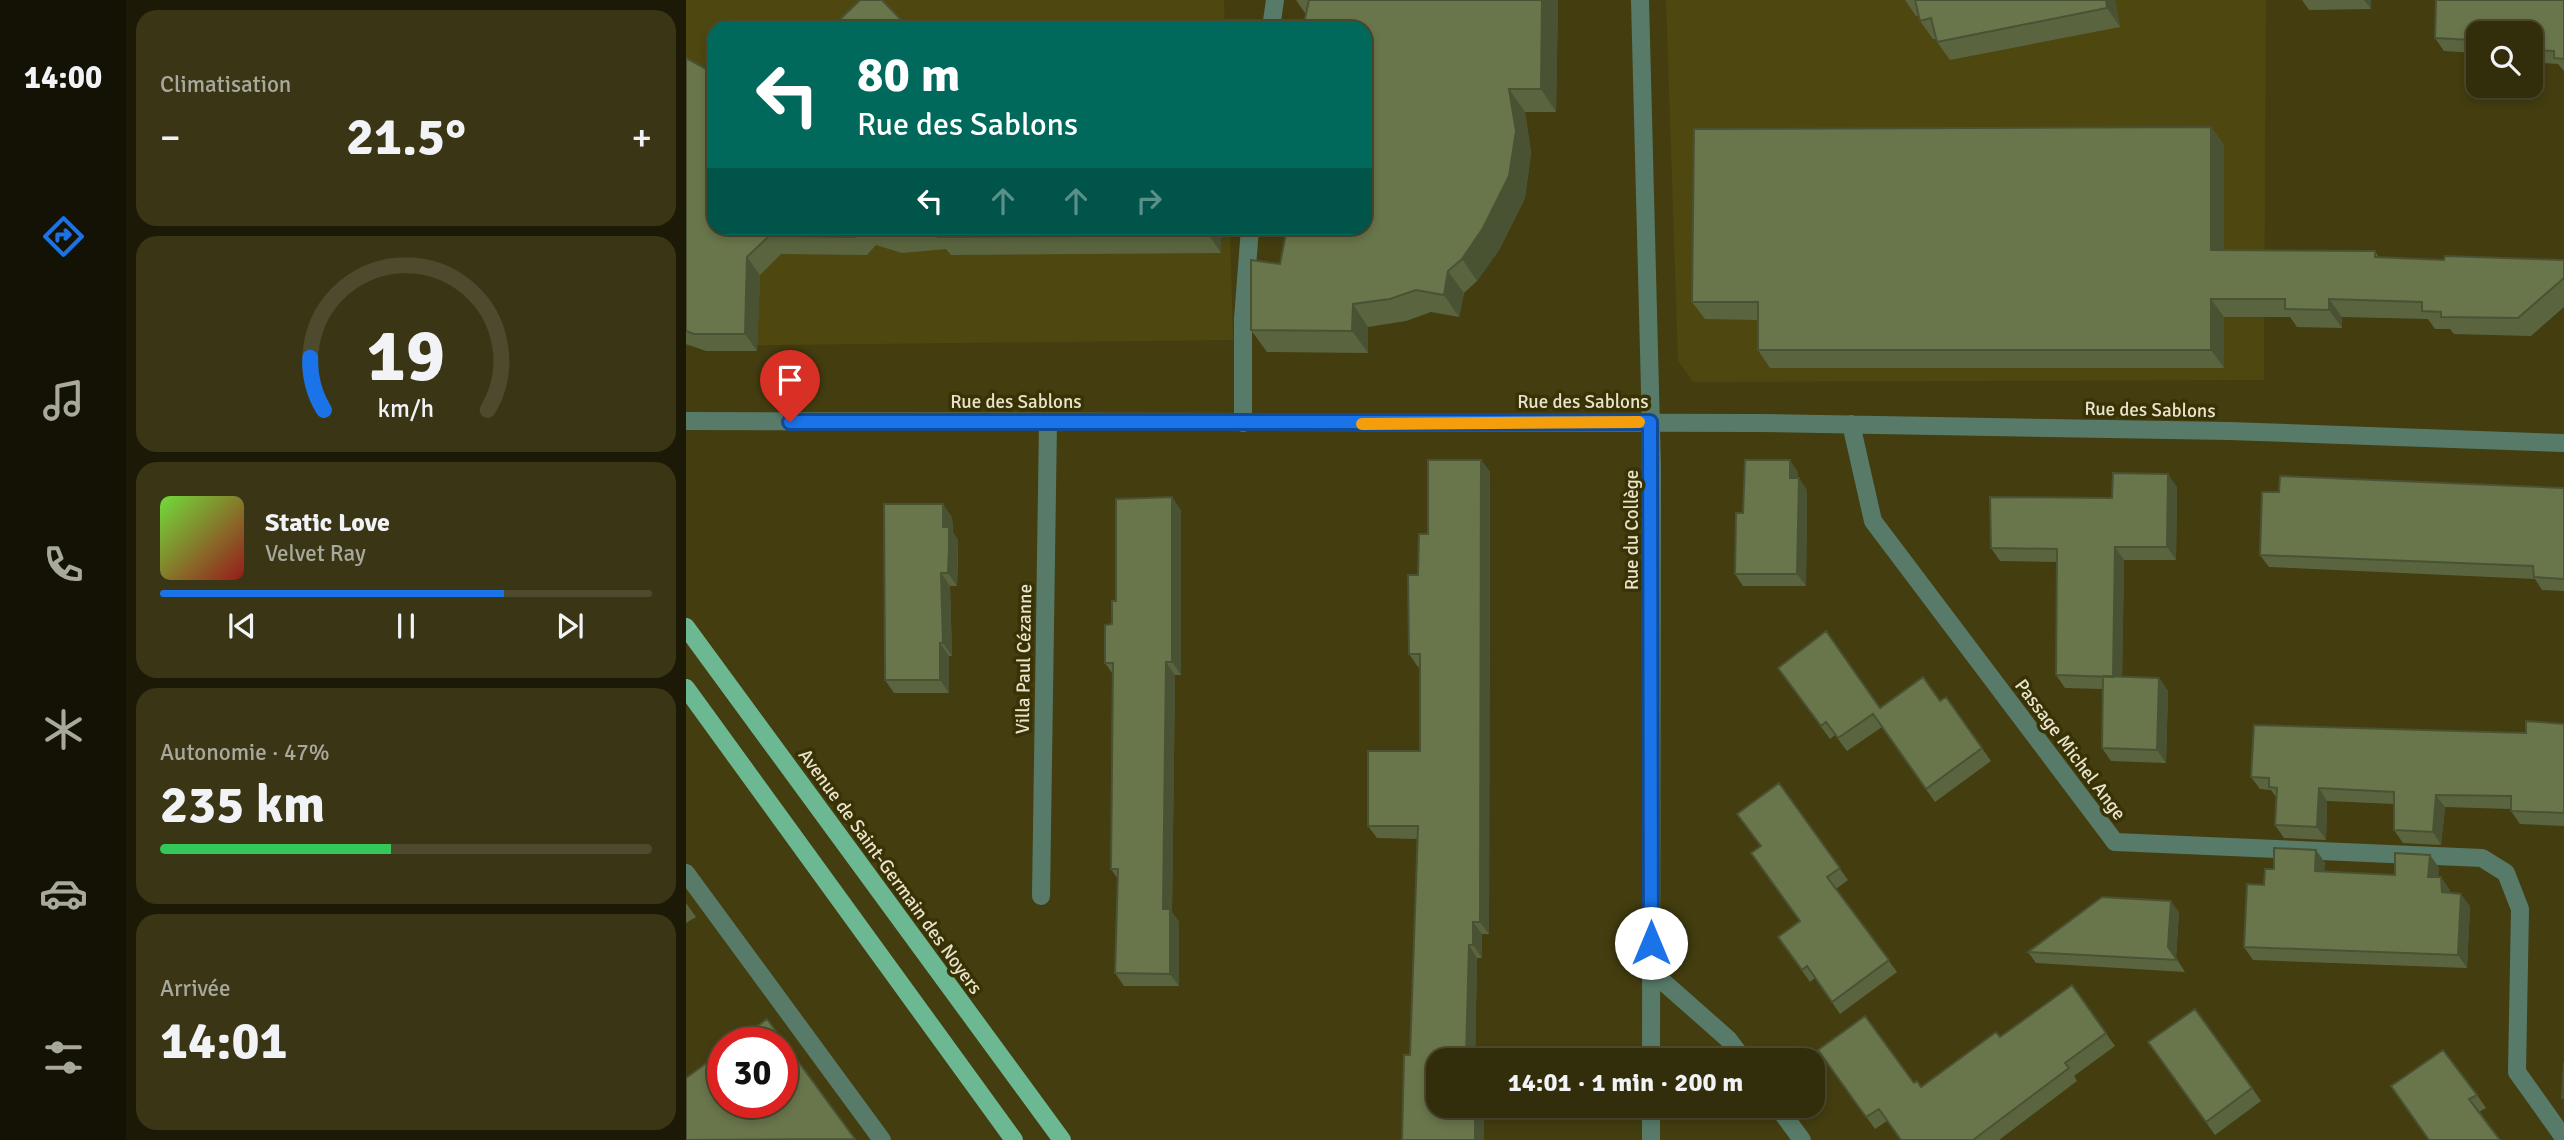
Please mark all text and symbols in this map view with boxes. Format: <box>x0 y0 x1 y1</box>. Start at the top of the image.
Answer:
map controls <box>2466 21 2543 98</box>
button: search <box>2466 21 2543 98</box>
text: 80 m <box>857 45 960 105</box>
icon: left <box>742 49 833 140</box>
text: 14:00 <box>24 58 102 97</box>
text: Climatisation <box>160 70 291 99</box>
text: 21.5° <box>346 105 466 169</box>
text: Rue des Sablons <box>857 105 1078 144</box>
text: − <box>160 114 181 161</box>
text: + <box>631 114 652 161</box>
icon: left <box>911 182 949 220</box>
icon: ahead <box>984 182 1022 220</box>
icon: ahead <box>1057 182 1095 220</box>
icon: right <box>1130 182 1168 220</box>
icon: directions <box>39 212 88 261</box>
text: 19 <box>367 312 445 401</box>
pin <box>760 350 820 422</box>
icon: arrive <box>771 361 809 399</box>
icon: music <box>39 376 88 425</box>
street label: Rue des Sablons <box>950 390 1082 414</box>
street label: Rue des Sablons <box>1517 390 1649 414</box>
text: km/h <box>378 393 434 424</box>
street label: Rue des Sablons <box>2084 397 2216 423</box>
street label: Rue du Collège <box>1620 470 1644 590</box>
text: Static Love <box>265 507 390 539</box>
text: Velvet Ray <box>265 539 366 568</box>
icon: phone <box>39 540 88 589</box>
street label: Villa Paul Cézanne <box>1011 584 1037 734</box>
icon: previous <box>223 607 261 645</box>
icon: pause <box>387 607 425 645</box>
icon: next <box>551 607 589 645</box>
street label: Passage Michel Ange <box>2009 674 2131 825</box>
icon: climate <box>39 705 88 754</box>
text: Autonomie · 47% <box>160 738 330 767</box>
street label: Avenue de Saint-Germain des Noyers <box>793 744 987 999</box>
text: 235 km <box>160 773 325 837</box>
icon: car <box>39 869 88 918</box>
position arrow <box>1614 906 1688 980</box>
text: Arrivée <box>160 974 231 1003</box>
text: 14:01 <box>160 1009 288 1073</box>
speed limit sign: 30 <box>707 1027 798 1118</box>
icon: filters <box>39 1033 88 1082</box>
text: 14:01 · 1 min · 200 m <box>1508 1067 1743 1099</box>

